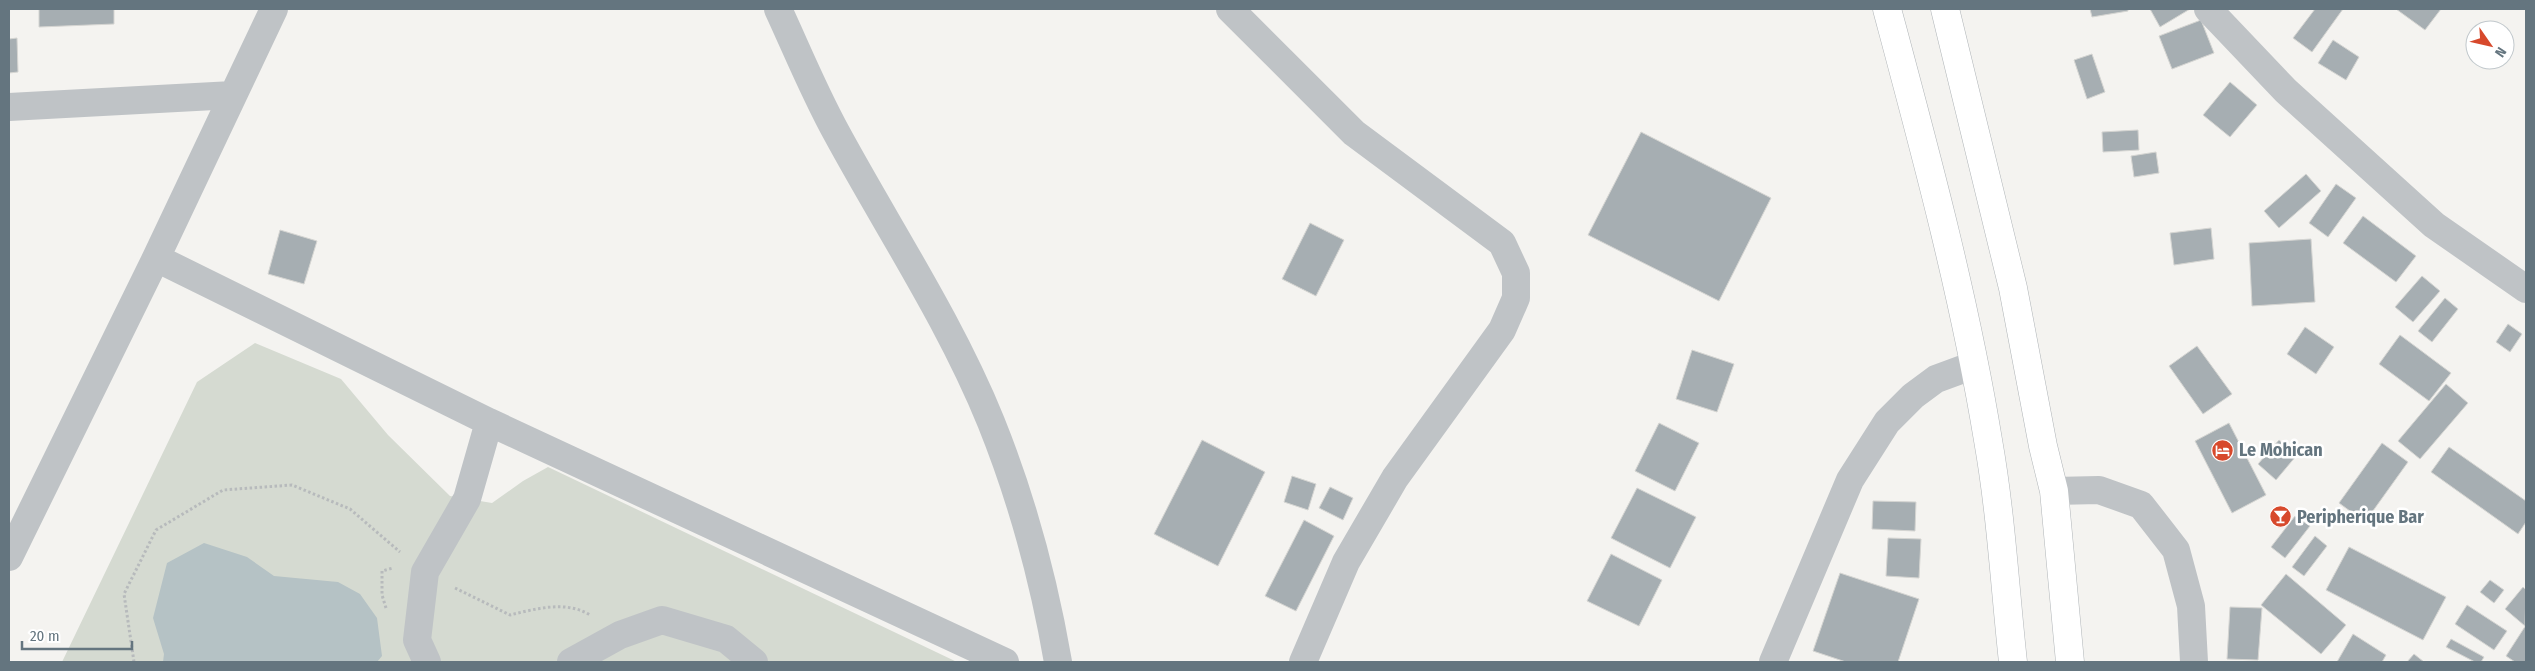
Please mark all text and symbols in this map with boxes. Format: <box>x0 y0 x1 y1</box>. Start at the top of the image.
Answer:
north arrow <box>2465 20 2515 70</box>
text: N <box>2491 44 2510 60</box>
hotel icon: Le Mohican <box>2211 438 2235 462</box>
place label: Le Mohican <box>2239 439 2323 461</box>
bar icon: Peripherique Bar <box>2269 505 2293 529</box>
place label: Peripherique Bar <box>2297 506 2424 528</box>
scale bar <box>22 618 132 650</box>
text: 20 m <box>30 627 60 645</box>

